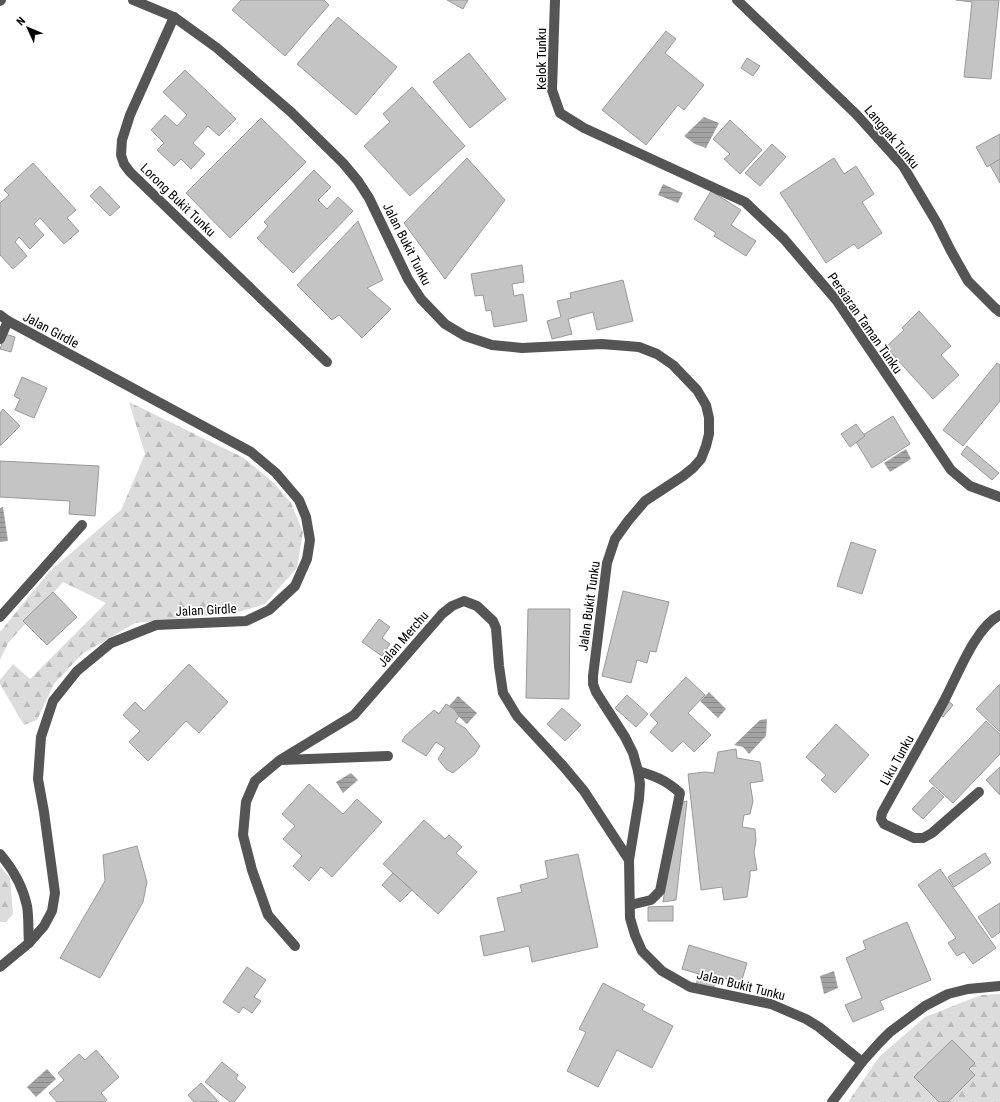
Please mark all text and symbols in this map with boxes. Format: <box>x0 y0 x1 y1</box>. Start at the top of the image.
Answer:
north arrow <box>8 8 48 48</box>
text: N <box>14 14 28 28</box>
street label: Kelok Tunku <box>534 28 549 90</box>
street label: Langgak Tunku <box>861 103 923 171</box>
street label: Lorong Bukit Tunku <box>137 160 219 240</box>
street label: Jalan Bukit Tunku <box>380 200 434 288</box>
street label: Persiaran Taman Tunku <box>825 270 905 376</box>
street label: Jalan Girdle <box>21 309 81 351</box>
street label: Jalan Bukit Tunku <box>575 560 603 652</box>
street label: Jalan Girdle <box>175 601 237 619</box>
street label: Jalan Merchu <box>375 608 431 670</box>
street label: Liku Tunku <box>877 732 917 788</box>
street label: Jalan Bukit Tunku <box>695 967 787 1003</box>

